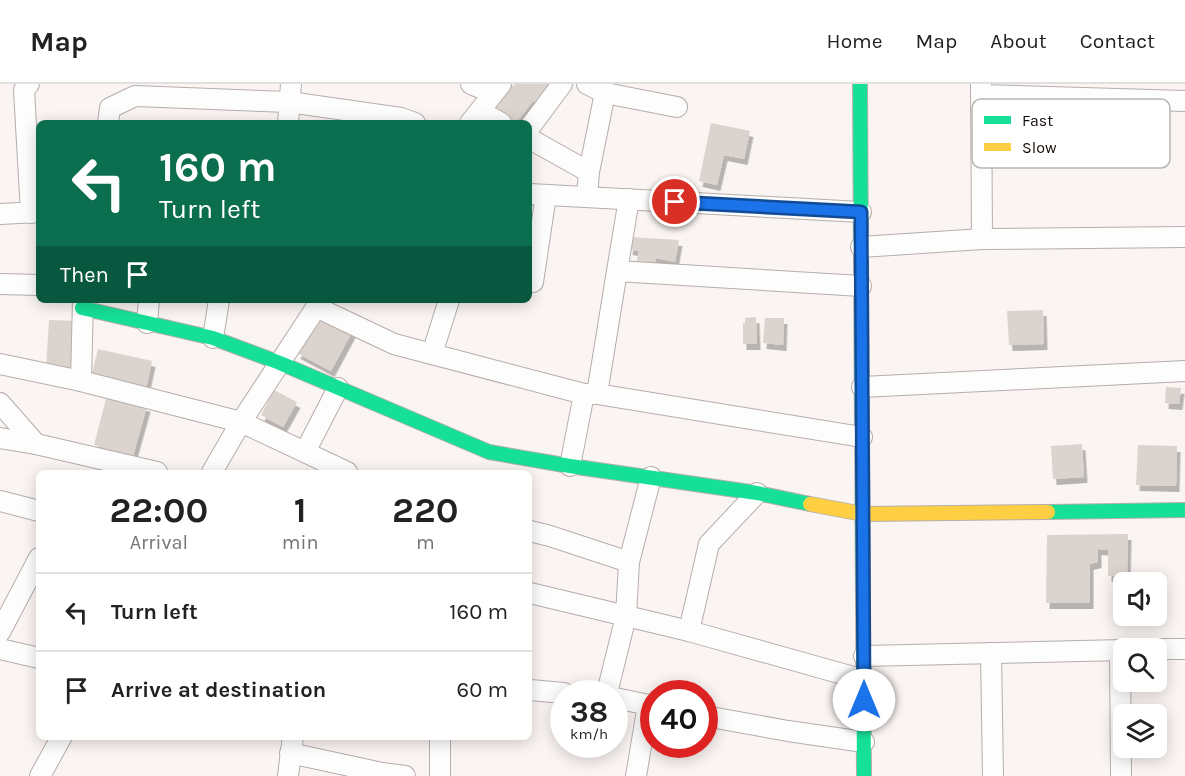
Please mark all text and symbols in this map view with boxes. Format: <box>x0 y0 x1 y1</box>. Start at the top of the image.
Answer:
text: Map <box>30 25 88 58</box>
text: Home <box>827 29 883 53</box>
text: Map <box>916 29 957 53</box>
text: About <box>990 29 1047 53</box>
text: Contact <box>1080 29 1155 53</box>
legend <box>972 99 1170 168</box>
text: Fast <box>1022 111 1053 130</box>
text: Slow <box>1022 138 1057 157</box>
text: 160 m <box>159 142 277 192</box>
icon: left <box>60 144 138 222</box>
pin <box>649 176 700 227</box>
icon: arrive <box>658 185 691 218</box>
text: Turn left <box>159 193 260 225</box>
icon: arrive <box>121 258 154 291</box>
text: Then <box>60 262 109 288</box>
text: 22:00 <box>110 489 208 531</box>
text: 1 <box>294 489 307 531</box>
text: 220 <box>392 489 458 531</box>
text: Arrival <box>130 531 188 554</box>
text: min <box>282 531 319 554</box>
text: m <box>416 531 435 554</box>
map controls <box>1113 572 1167 758</box>
button: sound <box>1113 572 1167 626</box>
icon: left <box>60 596 93 629</box>
text: Turn left <box>111 599 198 625</box>
text: 160 m <box>449 599 508 625</box>
button: search <box>1113 638 1167 692</box>
position arrow <box>832 668 896 732</box>
icon: arrive <box>60 674 93 707</box>
text: Arrive at destination <box>111 677 326 703</box>
text: 60 m <box>457 677 508 703</box>
speed limit sign: 40 <box>640 680 718 758</box>
text: 38 <box>570 694 608 730</box>
button: layers <box>1113 704 1167 758</box>
text: km/h <box>570 725 608 743</box>

